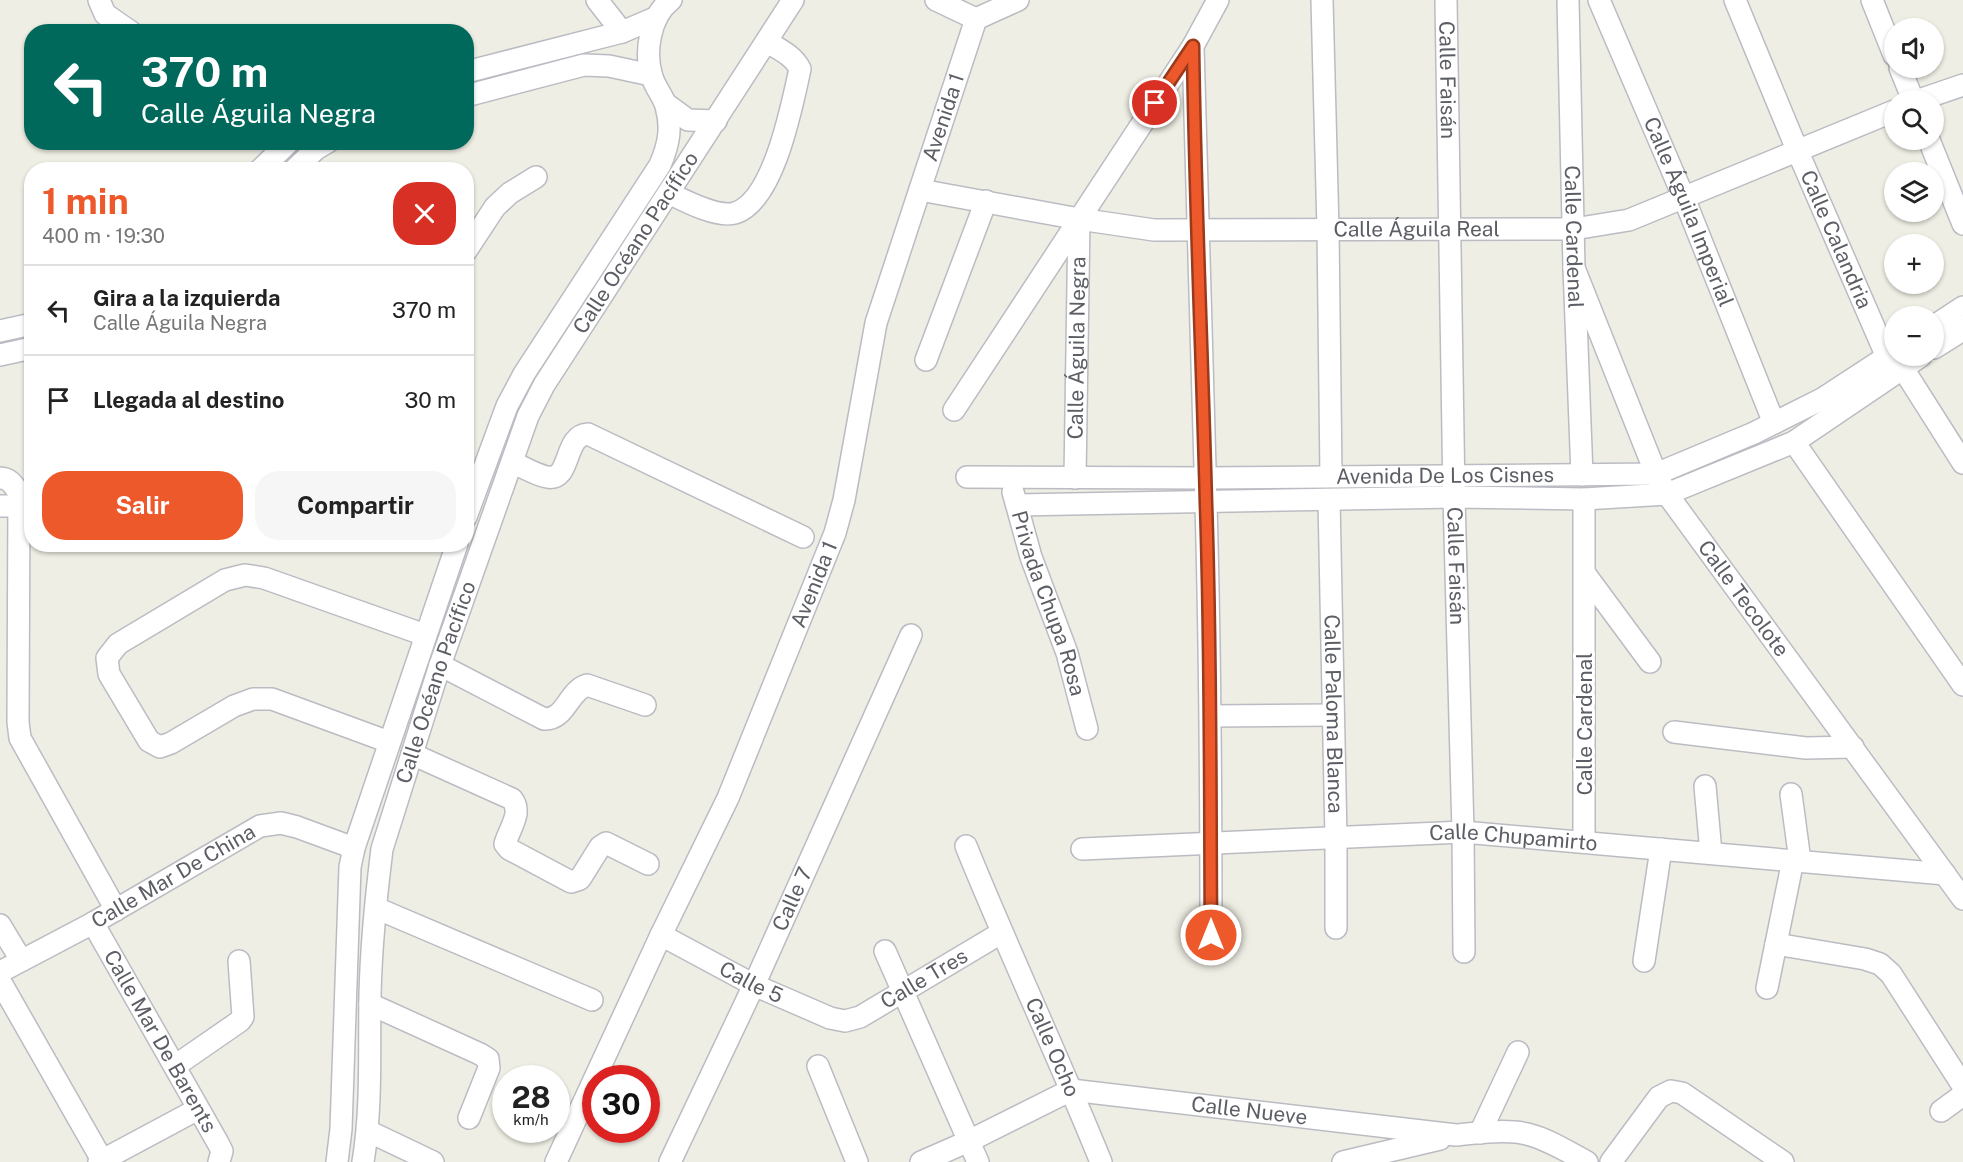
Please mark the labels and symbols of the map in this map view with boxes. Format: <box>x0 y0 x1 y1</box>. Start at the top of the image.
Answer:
street label: Calle Faisán <box>1434 21 1461 139</box>
street label: Avenida 1 <box>917 70 969 164</box>
pin <box>1129 77 1180 128</box>
street label: Calle Águila Imperial <box>1639 113 1739 310</box>
street label: Calle Océano Pacífico <box>568 147 703 338</box>
street label: Calle Cardenal <box>1560 165 1589 309</box>
street label: Calle Calandria <box>1795 166 1877 312</box>
street label: Calle Águila Real <box>1333 216 1500 242</box>
street label: Calle Águila Negra <box>1063 256 1090 440</box>
street label: Avenida De Los Cisnes <box>1336 462 1554 489</box>
street label: Calle Faisán <box>1442 506 1470 625</box>
street label: Privada Chupa Rosa <box>1007 508 1091 699</box>
street label: Calle Tecolote <box>1693 535 1795 661</box>
street label: Avenida 1 <box>785 537 842 631</box>
street label: Calle Océano Pacífico <box>390 578 481 787</box>
street label: Calle Paloma Blanca <box>1319 614 1348 814</box>
street label: Calle Cardenal <box>1572 652 1597 796</box>
street label: Calle Mar De China <box>87 819 259 933</box>
street label: Calle Chupamirto <box>1429 819 1599 856</box>
street label: Calle 7 <box>767 863 817 935</box>
position arrow <box>1179 903 1243 967</box>
street label: Calle Tres <box>876 943 972 1014</box>
street label: Calle Mar De Barents <box>99 945 222 1137</box>
street label: Calle 5 <box>715 956 787 1008</box>
street label: Calle Ocho <box>1020 994 1085 1100</box>
speed limit sign: 30 <box>582 1065 660 1143</box>
street label: Calle Nueve <box>1190 1091 1309 1130</box>

